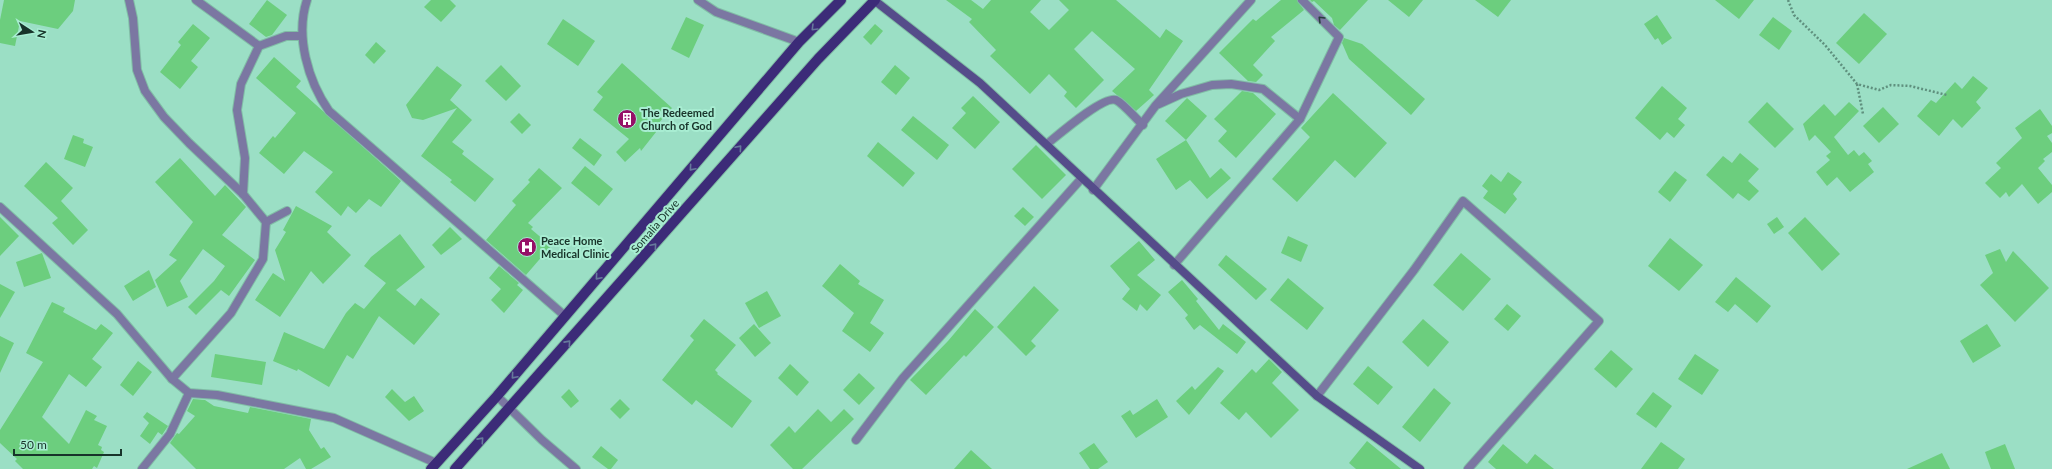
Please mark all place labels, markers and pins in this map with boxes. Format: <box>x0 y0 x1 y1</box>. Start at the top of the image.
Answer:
place label: The Redeemed Church of God <box>641 106 714 132</box>
building icon: The Redeemed Church of God <box>616 108 638 130</box>
place label: Peace Home Medical Clinic <box>541 234 610 260</box>
hospital icon: Peace Home Medical Clinic <box>516 236 538 258</box>

